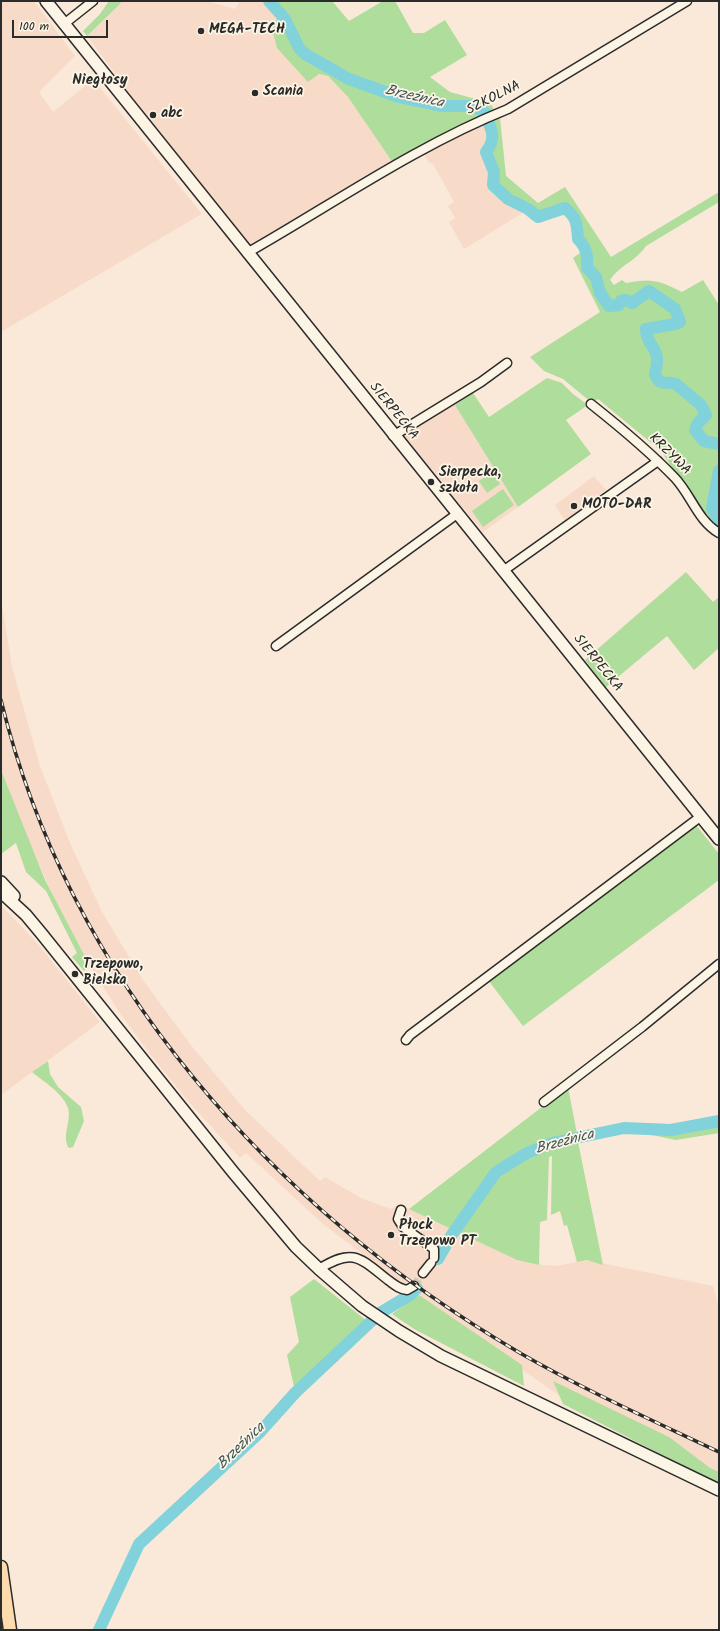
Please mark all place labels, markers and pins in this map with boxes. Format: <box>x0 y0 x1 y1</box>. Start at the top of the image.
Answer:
place label: MEGA-TECH <box>209 23 285 39</box>
marker: MEGA-TECH <box>196 26 206 36</box>
place label: Scania <box>263 85 303 101</box>
marker: Scania <box>250 88 260 98</box>
place label: abc <box>161 107 183 123</box>
marker: abc <box>148 110 158 120</box>
place label: Sierpecka, szkoła <box>439 466 501 498</box>
marker: Sierpecka, szkoła <box>426 477 436 487</box>
place label: MOTO-DAR <box>582 498 652 514</box>
marker: MOTO-DAR <box>569 501 579 511</box>
place label: Trzepowo, Bielska <box>83 958 143 990</box>
marker: Trzepowo, Bielska <box>70 969 80 979</box>
place label: Płock Trzepowo PT <box>399 1219 476 1252</box>
marker: Płock Trzepowo PT <box>386 1230 396 1240</box>

